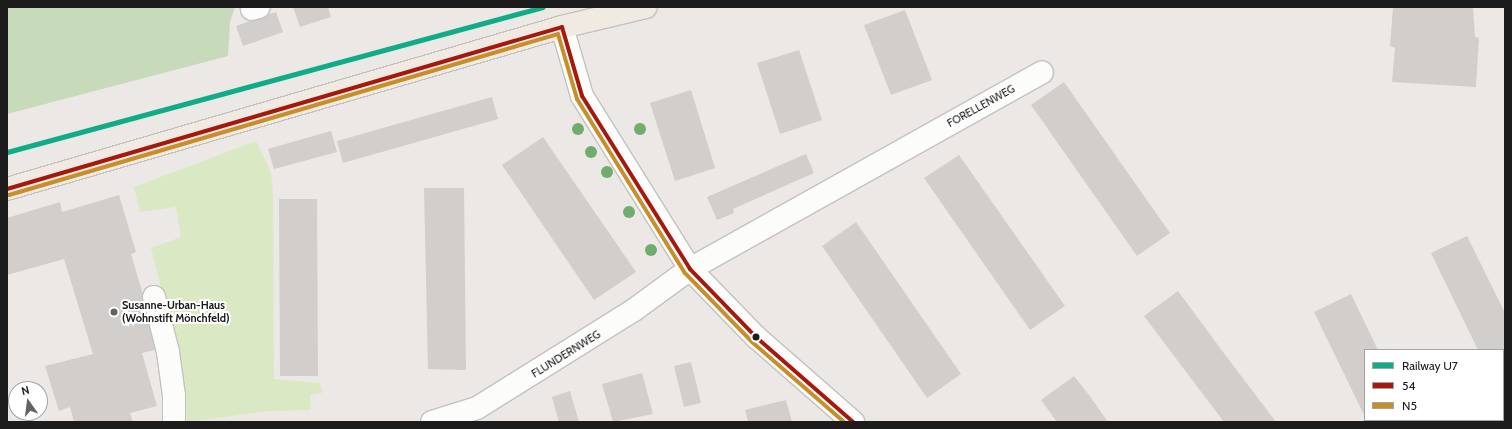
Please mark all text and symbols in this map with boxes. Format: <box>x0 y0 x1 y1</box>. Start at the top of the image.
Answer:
street label: FORELLENWEG <box>945 82 1017 130</box>
place label: Susanne-Urban-Haus (Wohnstift Mönchfeld) <box>122 299 230 325</box>
marker: Susanne-Urban-Haus (Wohnstift Mönchfeld) <box>109 307 119 317</box>
street label: FLUNDERNWEG <box>529 327 603 381</box>
unlabelled marker <box>751 332 761 342</box>
legend <box>1364 349 1504 421</box>
text: Railway U7 <box>1402 358 1458 373</box>
text: 54 <box>1402 378 1415 393</box>
north arrow <box>8 381 48 421</box>
text: N <box>20 383 31 398</box>
text: N5 <box>1402 398 1417 413</box>

